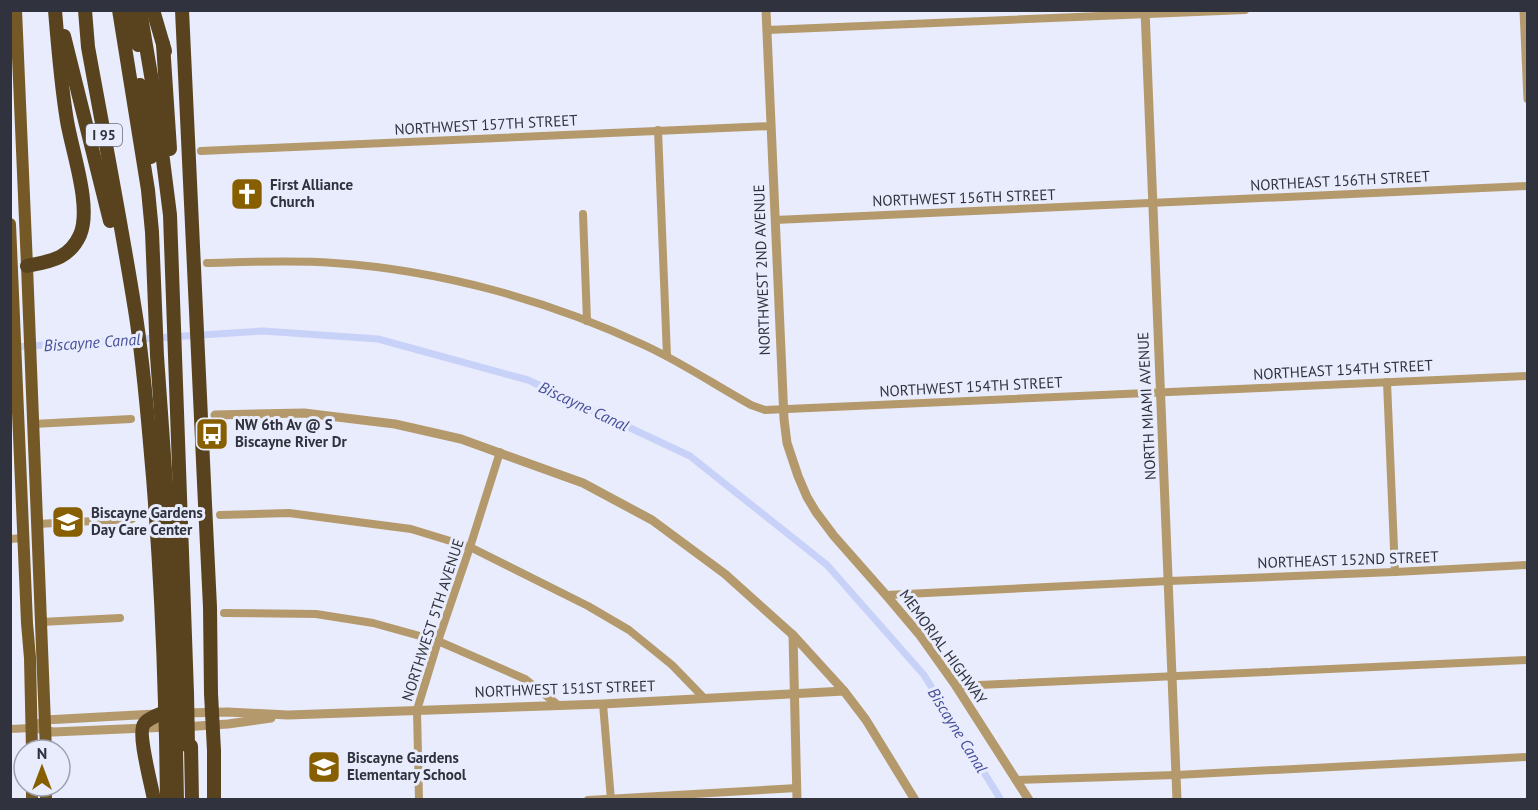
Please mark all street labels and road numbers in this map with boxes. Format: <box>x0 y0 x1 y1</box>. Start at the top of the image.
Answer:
street label: NORTHWEST 157TH STREET <box>394 110 579 139</box>
road number: I 95 <box>86 124 122 146</box>
street label: NORTHEAST 156TH STREET <box>1250 166 1431 195</box>
street label: NORTHWEST 2ND AVENUE <box>749 184 774 356</box>
street label: NORTHWEST 156TH STREET <box>872 185 1057 210</box>
street label: NORTH MIAMI AVENUE <box>1133 332 1160 480</box>
street label: NORTHEAST 154TH STREET <box>1253 355 1434 384</box>
street label: NORTHWEST 154TH STREET <box>879 372 1064 401</box>
street label: NORTHWEST 5TH AVENUE <box>397 536 468 703</box>
street label: NORTHEAST 152ND STREET <box>1257 547 1440 572</box>
street label: MEMORIAL HIGHWAY <box>895 586 992 708</box>
street label: NORTHWEST 151ST STREET <box>474 676 656 701</box>

